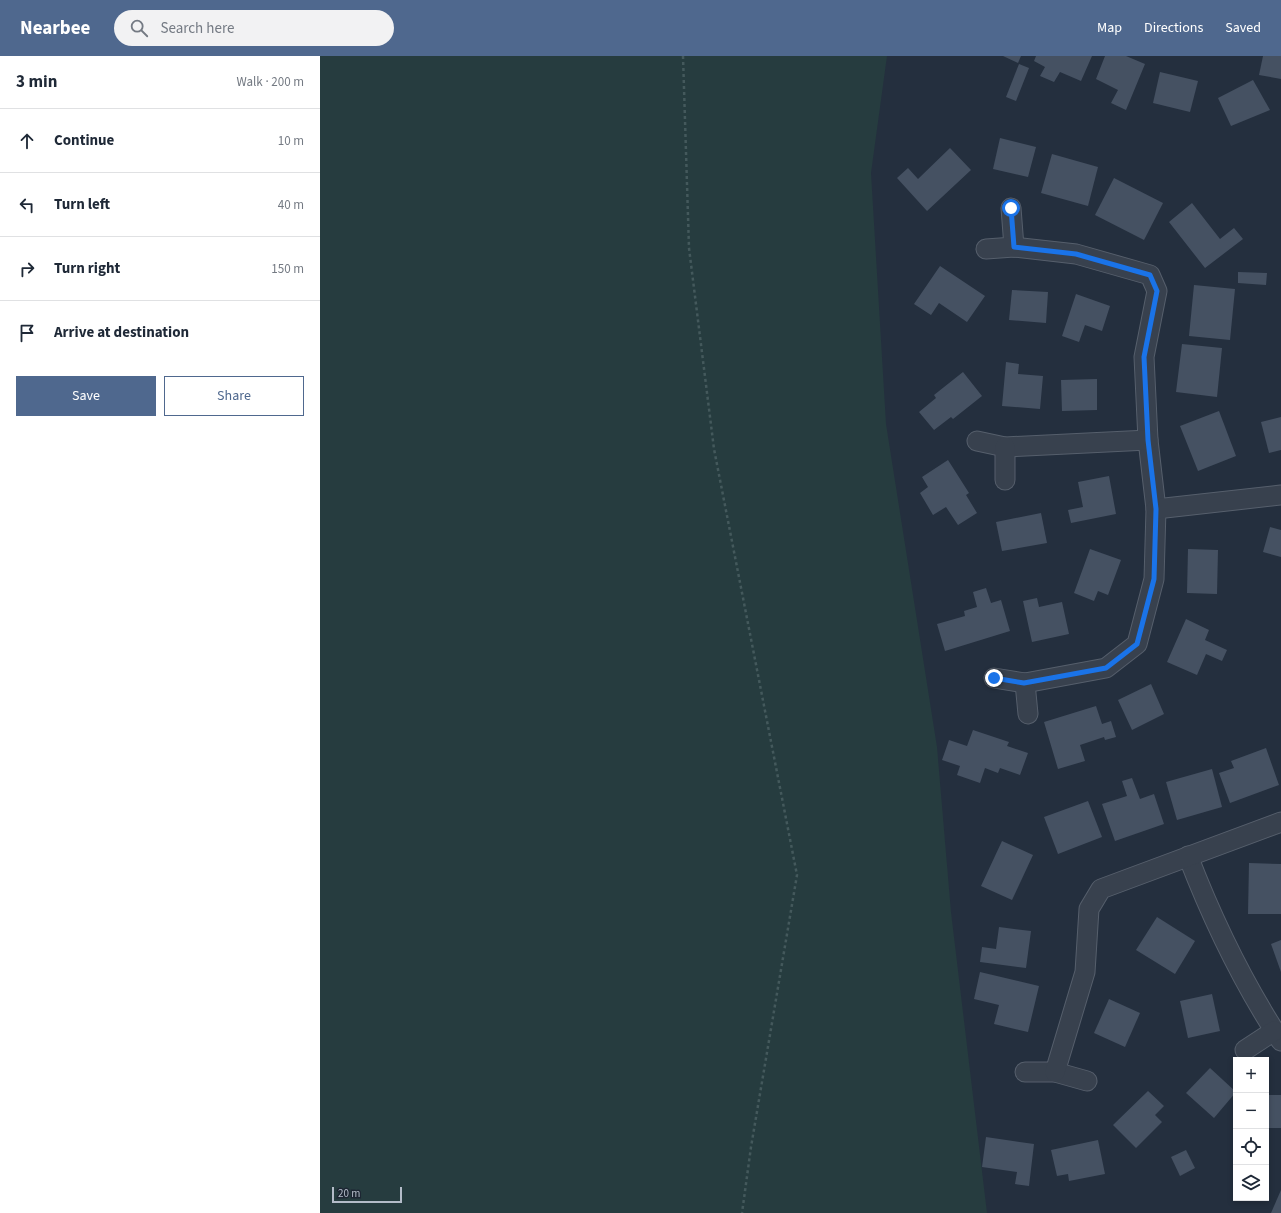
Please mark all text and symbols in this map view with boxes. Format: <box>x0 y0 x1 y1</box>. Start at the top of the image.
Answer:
search box <box>114 10 394 46</box>
text: Nearbee <box>20 15 90 42</box>
icon: search <box>128 17 150 39</box>
text: Search here <box>160 18 234 39</box>
text: Map <box>1097 18 1122 38</box>
text: Directions <box>1144 18 1203 38</box>
text: Saved <box>1225 18 1261 38</box>
text: 3 min <box>16 70 57 94</box>
text: Walk · 200 m <box>236 73 304 91</box>
icon: ahead <box>16 130 38 152</box>
text: Continue <box>54 130 114 151</box>
text: 10 m <box>278 132 304 150</box>
icon: left <box>16 194 38 216</box>
text: Turn left <box>54 194 110 215</box>
text: 40 m <box>278 196 304 214</box>
route start <box>1002 199 1020 217</box>
icon: right <box>16 258 38 280</box>
text: Turn right <box>54 258 120 279</box>
text: 150 m <box>271 260 304 278</box>
icon: arrive <box>16 322 38 344</box>
text: Arrive at destination <box>54 322 189 343</box>
button: Save <box>16 376 156 416</box>
button: Share <box>164 376 304 416</box>
route end <box>985 669 1003 687</box>
map controls <box>1233 1057 1269 1201</box>
button: + <box>1233 1057 1269 1093</box>
button: − <box>1233 1093 1269 1129</box>
button: locate <box>1233 1129 1269 1165</box>
button: layers <box>1233 1165 1269 1201</box>
scale bar <box>332 1185 402 1204</box>
text: 20 m <box>338 1186 360 1201</box>

